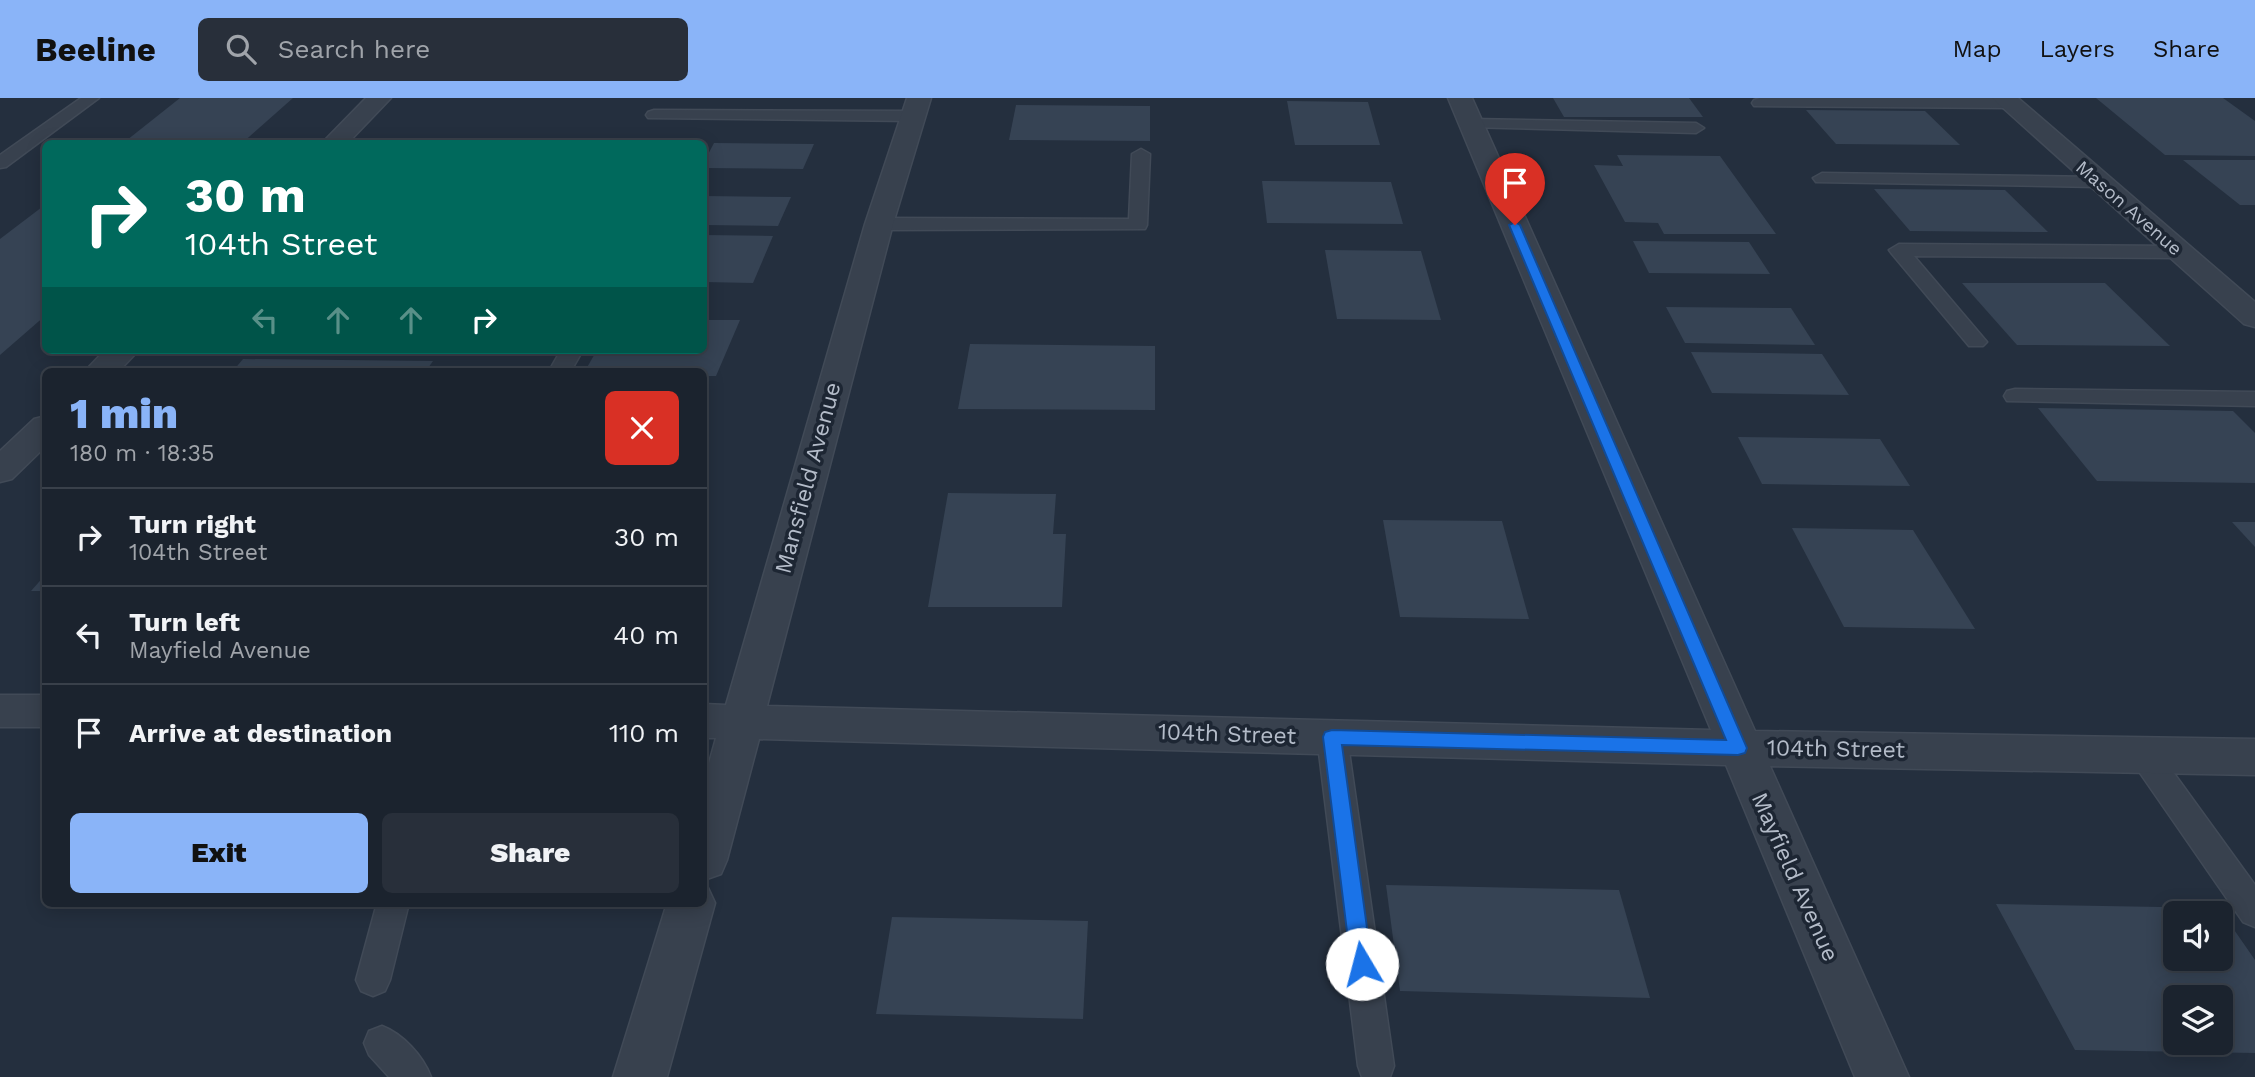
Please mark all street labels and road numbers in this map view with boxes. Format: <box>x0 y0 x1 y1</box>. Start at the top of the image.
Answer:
street label: Mason Avenue <box>2071 156 2187 260</box>
street label: Mansfield Avenue <box>769 379 847 577</box>
street label: 104th Street <box>1157 718 1297 750</box>
street label: 104th Street <box>1767 734 1906 764</box>
street label: Mayfield Avenue <box>1746 788 1844 966</box>

